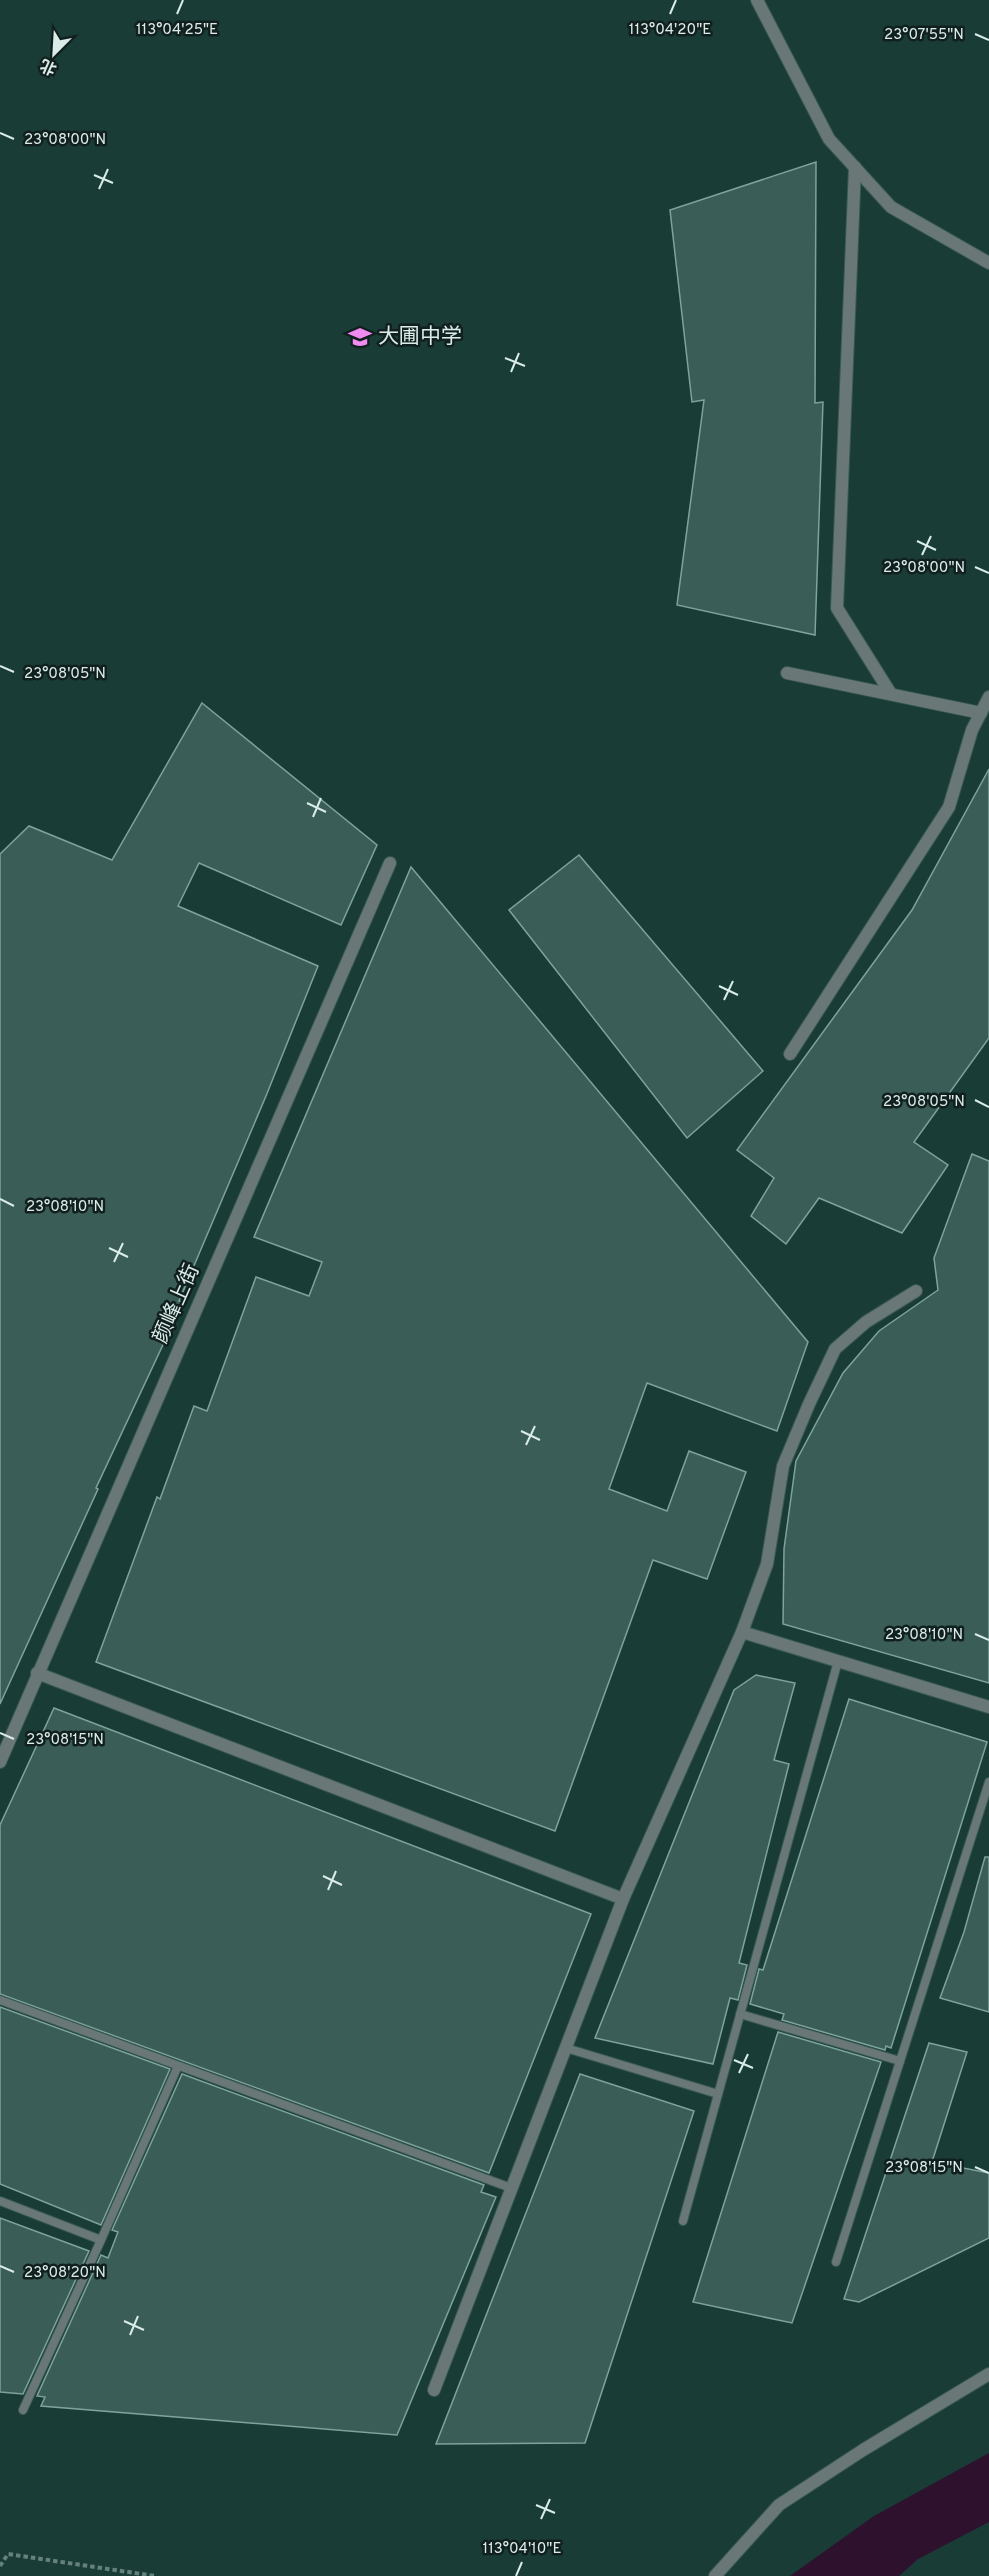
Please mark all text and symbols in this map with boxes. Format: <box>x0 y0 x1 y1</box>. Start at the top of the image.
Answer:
text: 113°04'25"E <box>136 21 218 40</box>
text: 113°04'20"E <box>629 21 711 40</box>
north arrow <box>24 24 84 84</box>
text: 23°07'55"N <box>884 26 964 45</box>
text: 北 <box>37 53 60 78</box>
text: 23°08'00"N <box>24 131 106 150</box>
school or university icon: 大圃中学 <box>347 324 373 350</box>
place label: 大圃中学 <box>378 324 462 351</box>
text: 23°08'00"N <box>883 559 965 578</box>
text: 23°08'05"N <box>24 665 106 684</box>
text: 23°08'05"N <box>883 1093 965 1112</box>
text: 23°08'10"N <box>26 1198 104 1217</box>
street label: 颜峰上街 <box>148 1260 206 1348</box>
text: 23°08'10"N <box>885 1626 963 1645</box>
text: 23°08'15"N <box>26 1731 104 1750</box>
text: 23°08'15"N <box>885 2159 963 2178</box>
text: 23°08'20"N <box>24 2264 106 2283</box>
text: 113°04'10"E <box>483 2540 561 2559</box>

